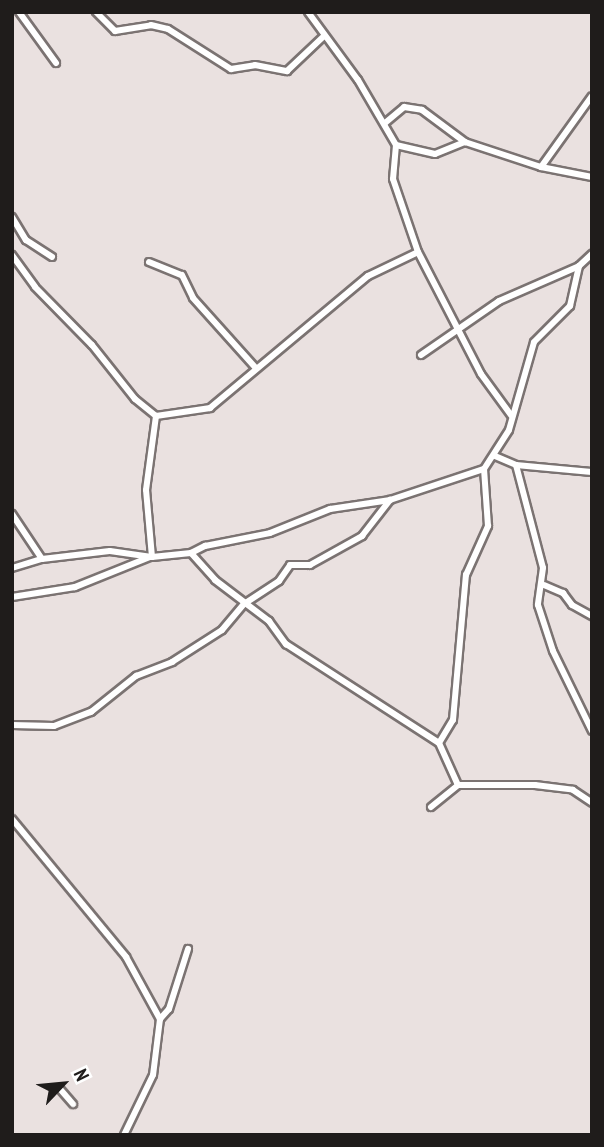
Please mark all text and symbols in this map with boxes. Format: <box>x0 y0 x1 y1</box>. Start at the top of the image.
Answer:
north arrow <box>28 1049 98 1119</box>
text: N <box>69 1065 95 1085</box>

